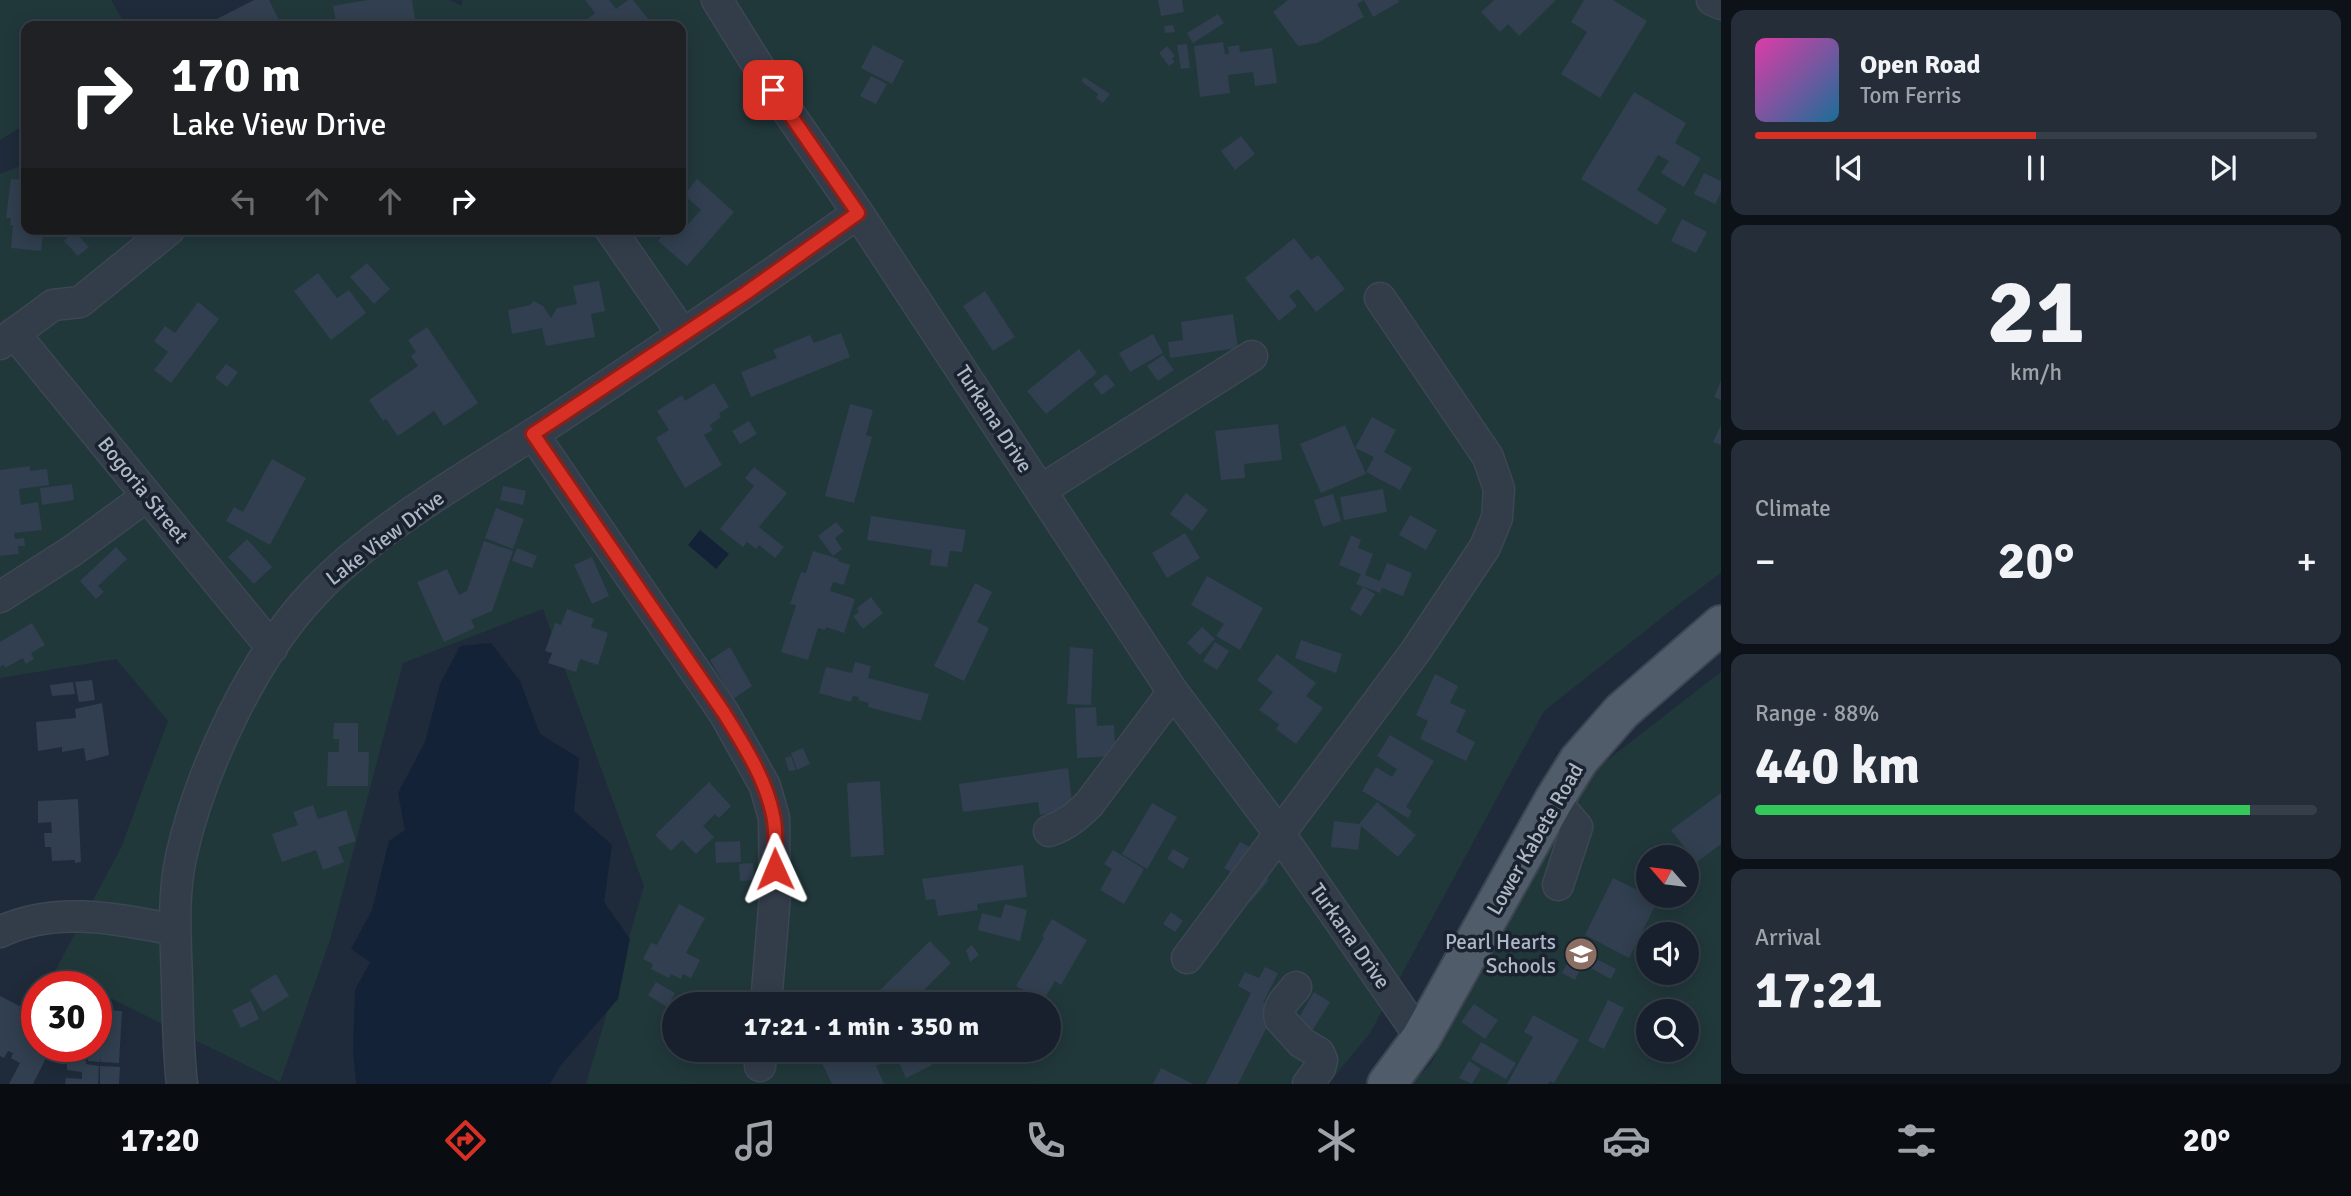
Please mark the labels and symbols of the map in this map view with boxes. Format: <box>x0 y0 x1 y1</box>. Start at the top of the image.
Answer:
pin <box>743 60 803 120</box>
street label: Turkana Drive <box>950 360 1038 478</box>
street label: Bogoria Street <box>92 432 194 548</box>
street label: Lake View Drive <box>321 485 449 591</box>
street label: Lower Kabete Road <box>1481 759 1589 919</box>
position arrow <box>738 832 812 906</box>
north arrow <box>1636 845 1699 908</box>
street label: Turkana Drive <box>1304 878 1396 994</box>
place label: Pearl Hearts Schools <box>1445 929 1556 979</box>
school or university icon: Pearl Hearts Schools <box>1562 935 1600 973</box>
speed limit sign: 30 <box>21 971 112 1062</box>

